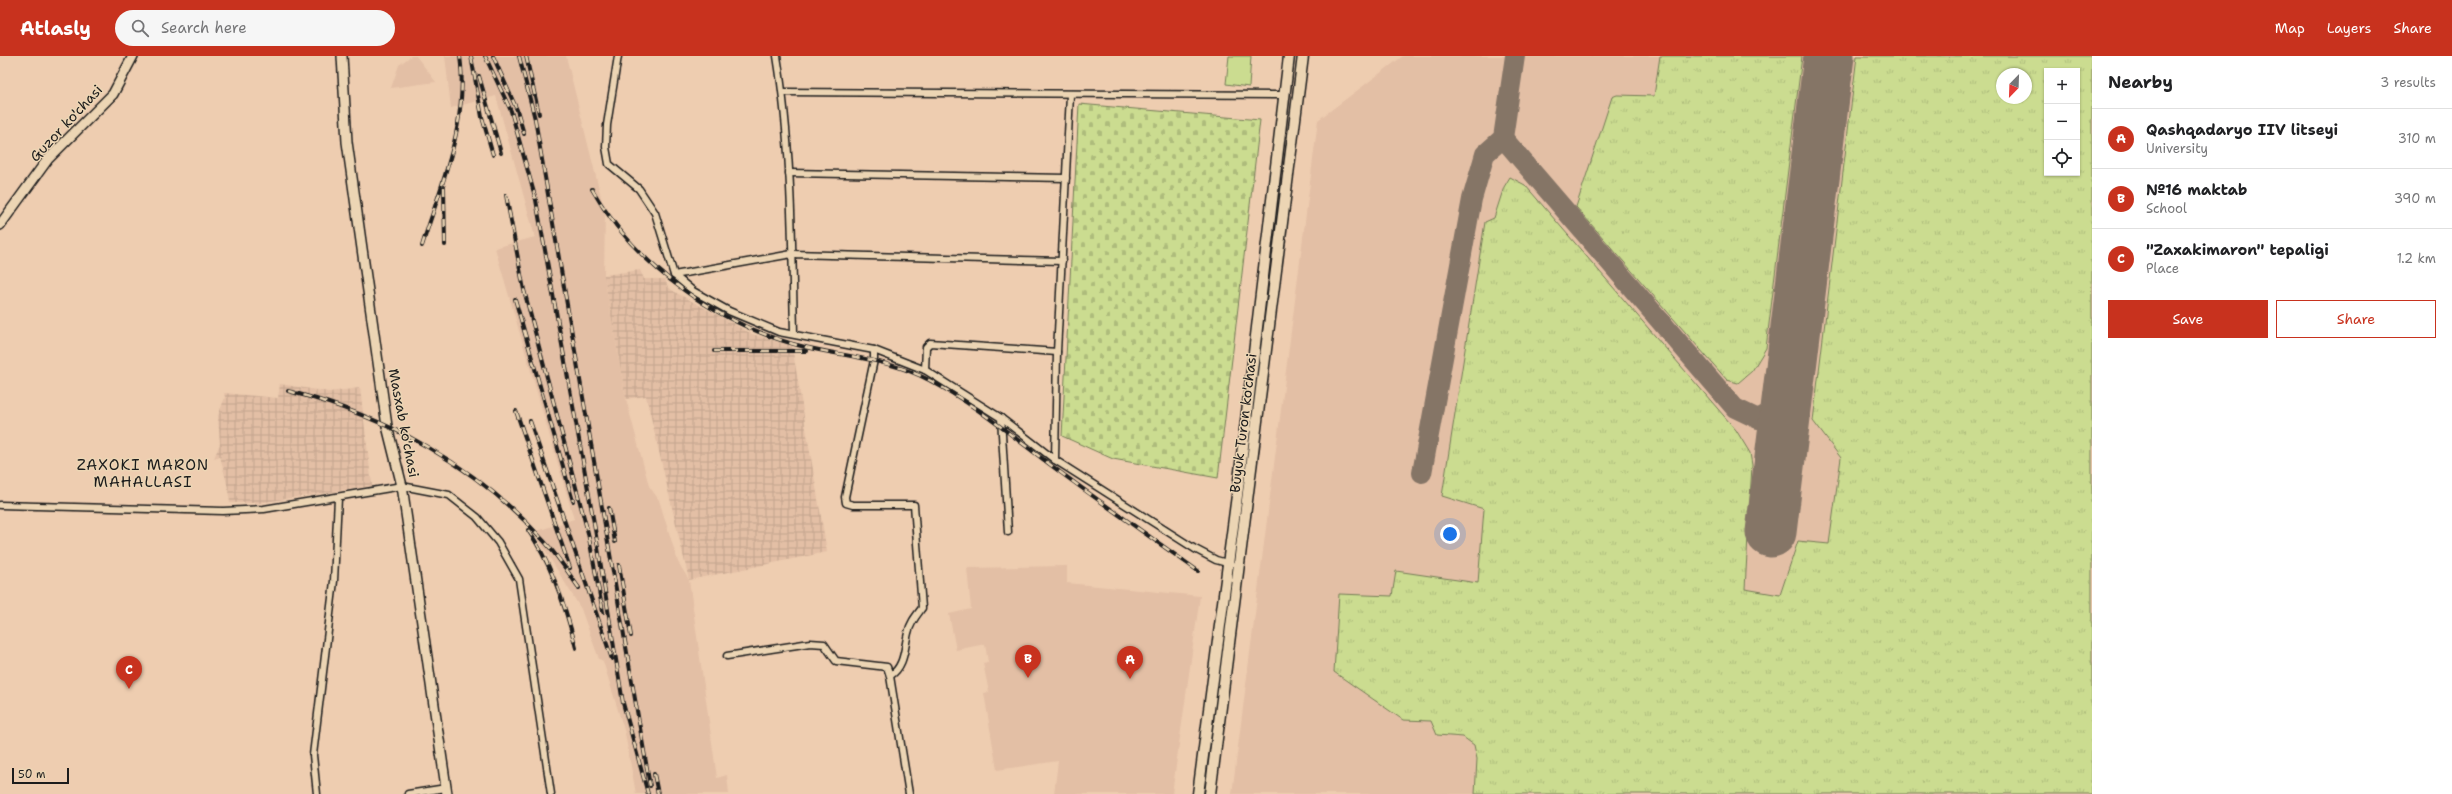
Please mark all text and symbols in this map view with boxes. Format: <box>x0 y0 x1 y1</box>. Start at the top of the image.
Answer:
search box <box>115 10 395 46</box>
text: Atlasly <box>20 16 91 41</box>
icon: search <box>129 17 151 39</box>
text: Search here <box>161 18 247 38</box>
text: Map <box>2275 19 2305 37</box>
text: Layers <box>2327 19 2371 37</box>
text: Share <box>2393 19 2432 37</box>
north arrow <box>1996 68 2032 104</box>
map controls <box>2044 68 2080 176</box>
button: + <box>2044 68 2080 104</box>
text: Nearby <box>2108 71 2173 93</box>
text: 3 results <box>2380 74 2436 91</box>
street label: Guzor ko'chasi <box>26 81 106 165</box>
button: − <box>2044 104 2080 140</box>
text: Qashqadaryo IIV litseyi <box>2146 120 2338 140</box>
text: A <box>2116 130 2126 147</box>
text: 310 m <box>2398 130 2436 147</box>
button: locate <box>2044 140 2080 176</box>
text: University <box>2146 140 2208 157</box>
text: №16 maktab <box>2146 180 2247 200</box>
text: B <box>2117 190 2125 207</box>
text: 390 m <box>2394 190 2436 207</box>
text: School <box>2146 200 2187 217</box>
text: "Zaxakimaron" tepaligi <box>2146 240 2329 260</box>
text: C <box>2117 250 2125 267</box>
text: 1.2 km <box>2397 250 2436 267</box>
text: Place <box>2146 260 2179 277</box>
button: Save <box>2108 300 2268 338</box>
button: Share <box>2276 300 2436 338</box>
street label: Buyuk Turon ko'chasi <box>1226 352 1260 494</box>
street label: Masxab ko'chasi <box>385 367 423 479</box>
district label: ZAXOKI MARON MAHALLASI <box>77 455 209 492</box>
your location <box>1440 524 1460 544</box>
pin: B <box>1015 645 1041 678</box>
pin: A <box>1117 646 1143 679</box>
pin: C <box>116 656 142 689</box>
scale bar <box>12 766 69 785</box>
text: 50 m <box>18 767 46 782</box>

